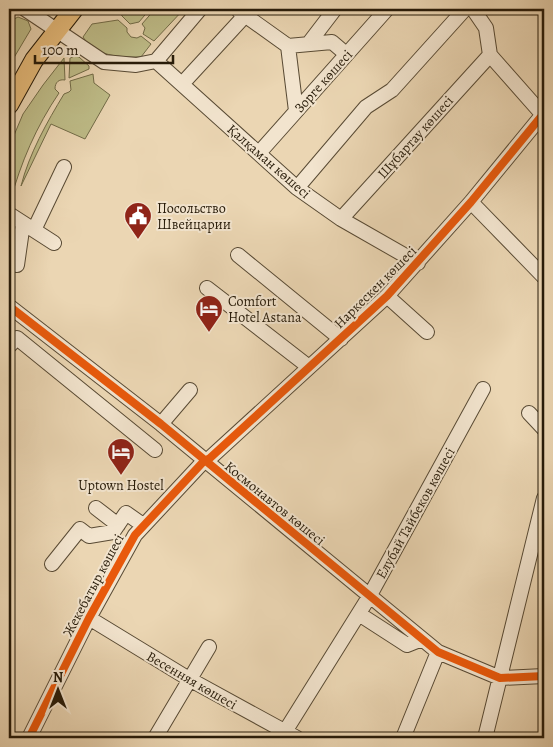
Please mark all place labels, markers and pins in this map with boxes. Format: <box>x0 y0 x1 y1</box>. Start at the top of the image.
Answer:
place label: Посольство Швейцарии <box>157 199 231 234</box>
public building icon: Посольство Швейцарии <box>123 201 153 240</box>
place label: Comfort Hotel Astana <box>228 292 302 327</box>
hotel icon: Comfort Hotel Astana <box>194 294 224 333</box>
hotel icon: Uptown Hostel <box>106 437 136 476</box>
place label: Uptown Hostel <box>78 476 164 495</box>

